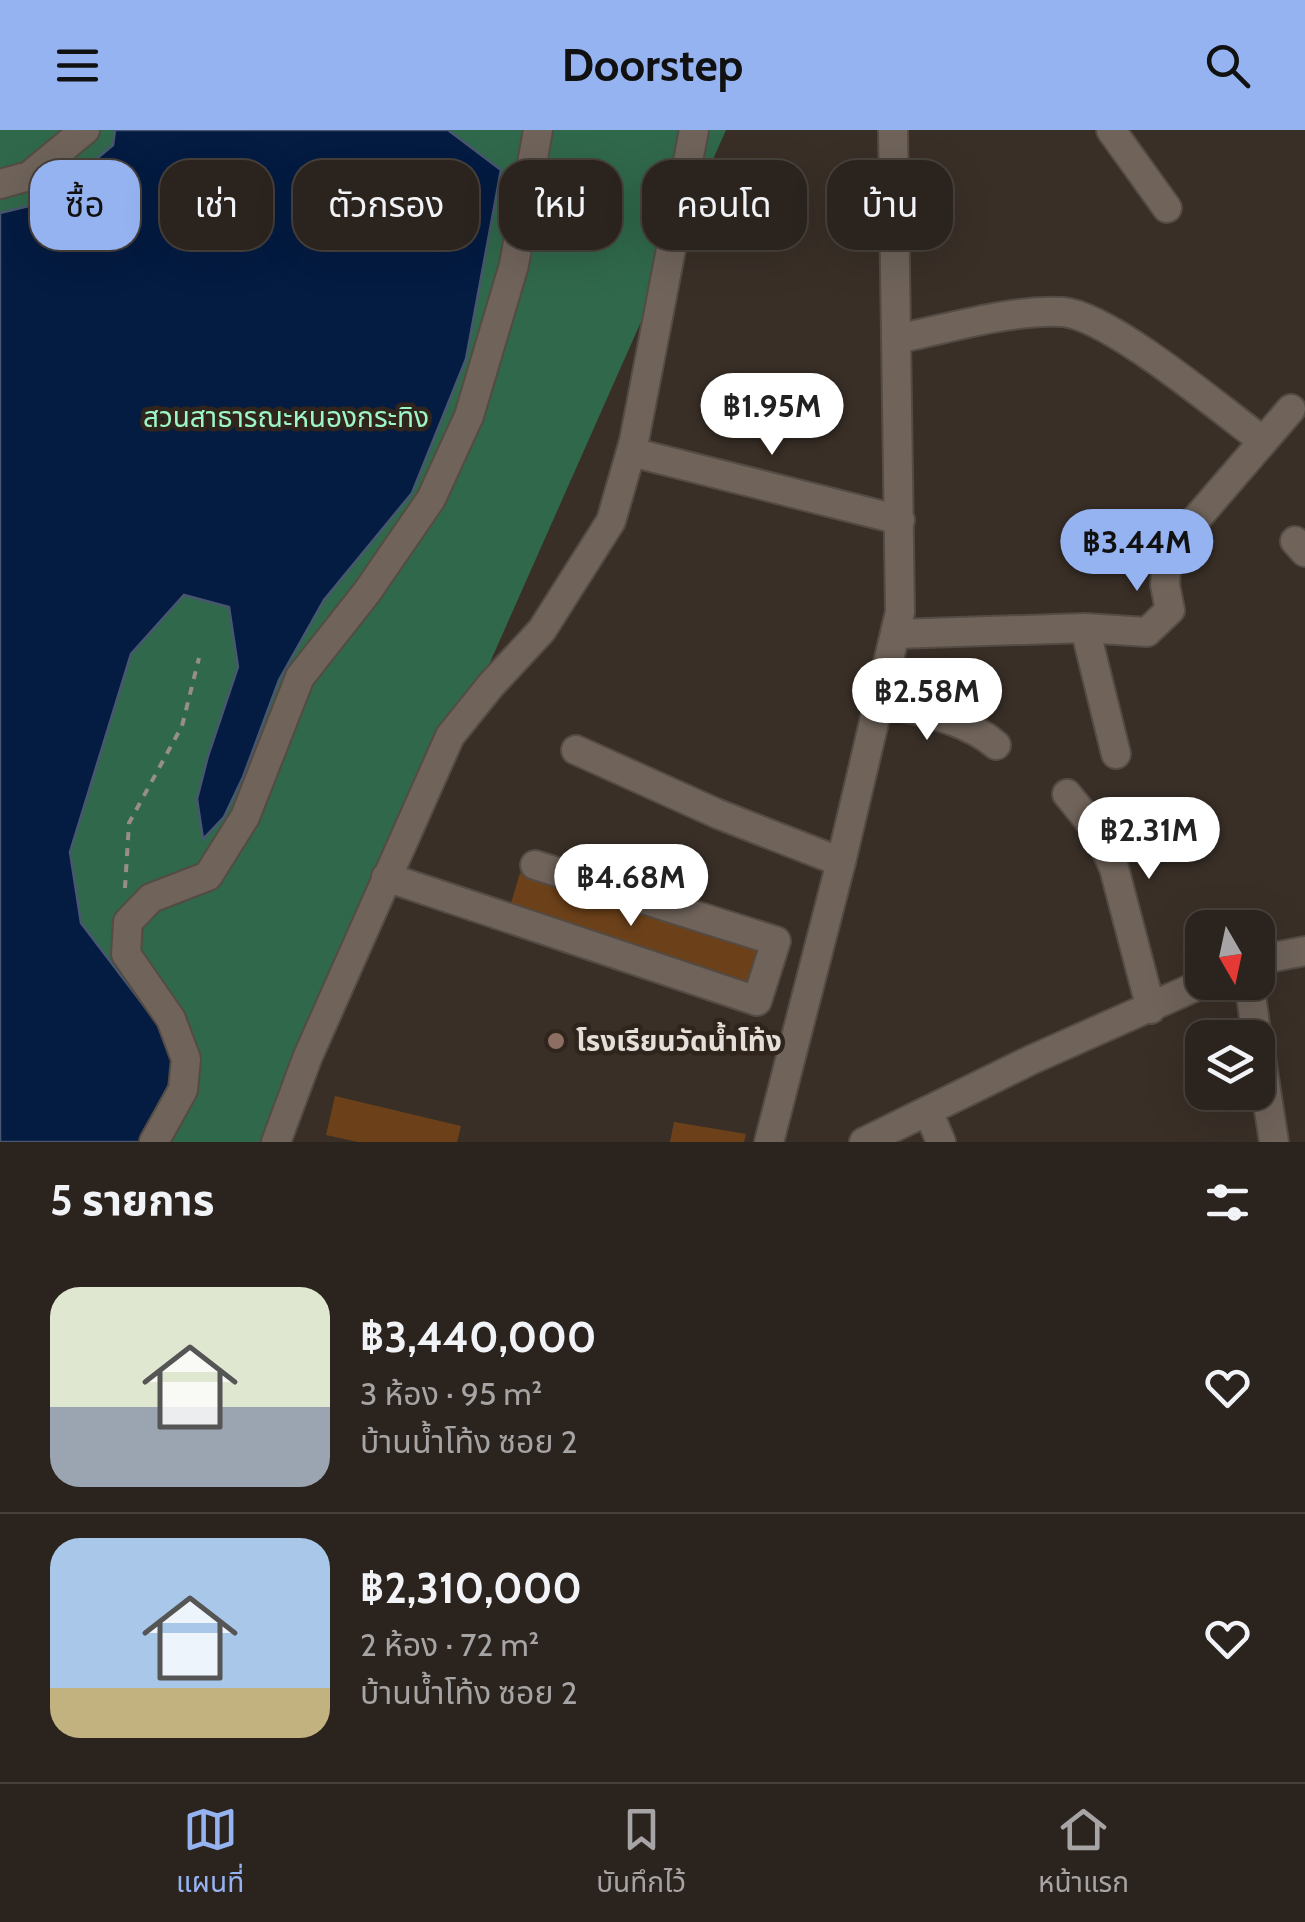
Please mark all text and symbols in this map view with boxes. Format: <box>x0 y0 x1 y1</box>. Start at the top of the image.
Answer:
icon: menu <box>50 38 105 93</box>
text: Doorstep <box>562 38 743 92</box>
icon: search <box>1200 38 1255 93</box>
chip: ซื้อ <box>30 160 140 250</box>
chip: เช่า <box>160 160 273 250</box>
chip: ตัวกรอง <box>293 160 479 250</box>
chip: ใหม่ <box>499 160 622 250</box>
chip: คอนโด <box>642 160 807 250</box>
chip: บ้าน <box>827 160 953 250</box>
pin: ฿1.95M <box>691 373 853 458</box>
text: ฿1.95M <box>723 386 821 425</box>
park label: สวนสาธารณะหนองกระทิง <box>143 400 429 434</box>
pin: ฿3.44M <box>1056 509 1218 594</box>
text: ฿3.44M <box>1082 522 1192 561</box>
pin: ฿2.58M <box>846 658 1008 743</box>
text: ฿2.58M <box>874 671 980 710</box>
pin: ฿2.31M <box>1068 797 1230 882</box>
text: ฿2.31M <box>1100 810 1198 849</box>
pin: ฿4.68M <box>550 844 712 929</box>
text: ฿4.68M <box>576 857 686 896</box>
north arrow <box>1185 910 1275 1000</box>
map controls <box>1185 910 1275 1110</box>
button: layers <box>1185 1020 1275 1110</box>
place label: โรงเรียนวัดน้ำโท้ง <box>576 1021 782 1058</box>
marker: โรงเรียนวัดน้ำโท้ง <box>545 1030 567 1052</box>
text: 5 รายการ <box>50 1174 214 1226</box>
icon: filters <box>1200 1175 1255 1230</box>
text: ฿3,440,000 <box>360 1311 596 1363</box>
icon: home <box>130 1327 250 1447</box>
icon: heart <box>1200 1360 1255 1415</box>
text: 3 ห้อง · 95 m² <box>360 1374 542 1413</box>
text: บ้านน้ำโท้ง ซอย 2 <box>360 1422 577 1461</box>
text: ฿2,310,000 <box>360 1562 582 1614</box>
icon: home <box>130 1578 250 1698</box>
icon: heart <box>1200 1611 1255 1666</box>
text: 2 ห้อง · 72 m² <box>360 1625 539 1664</box>
text: บ้านน้ำโท้ง ซอย 2 <box>360 1673 577 1712</box>
tab: แผนที่ <box>176 1802 244 1905</box>
tab: บันทึกไว้ <box>596 1802 686 1905</box>
tab: หน้าแรก <box>1038 1802 1129 1905</box>

